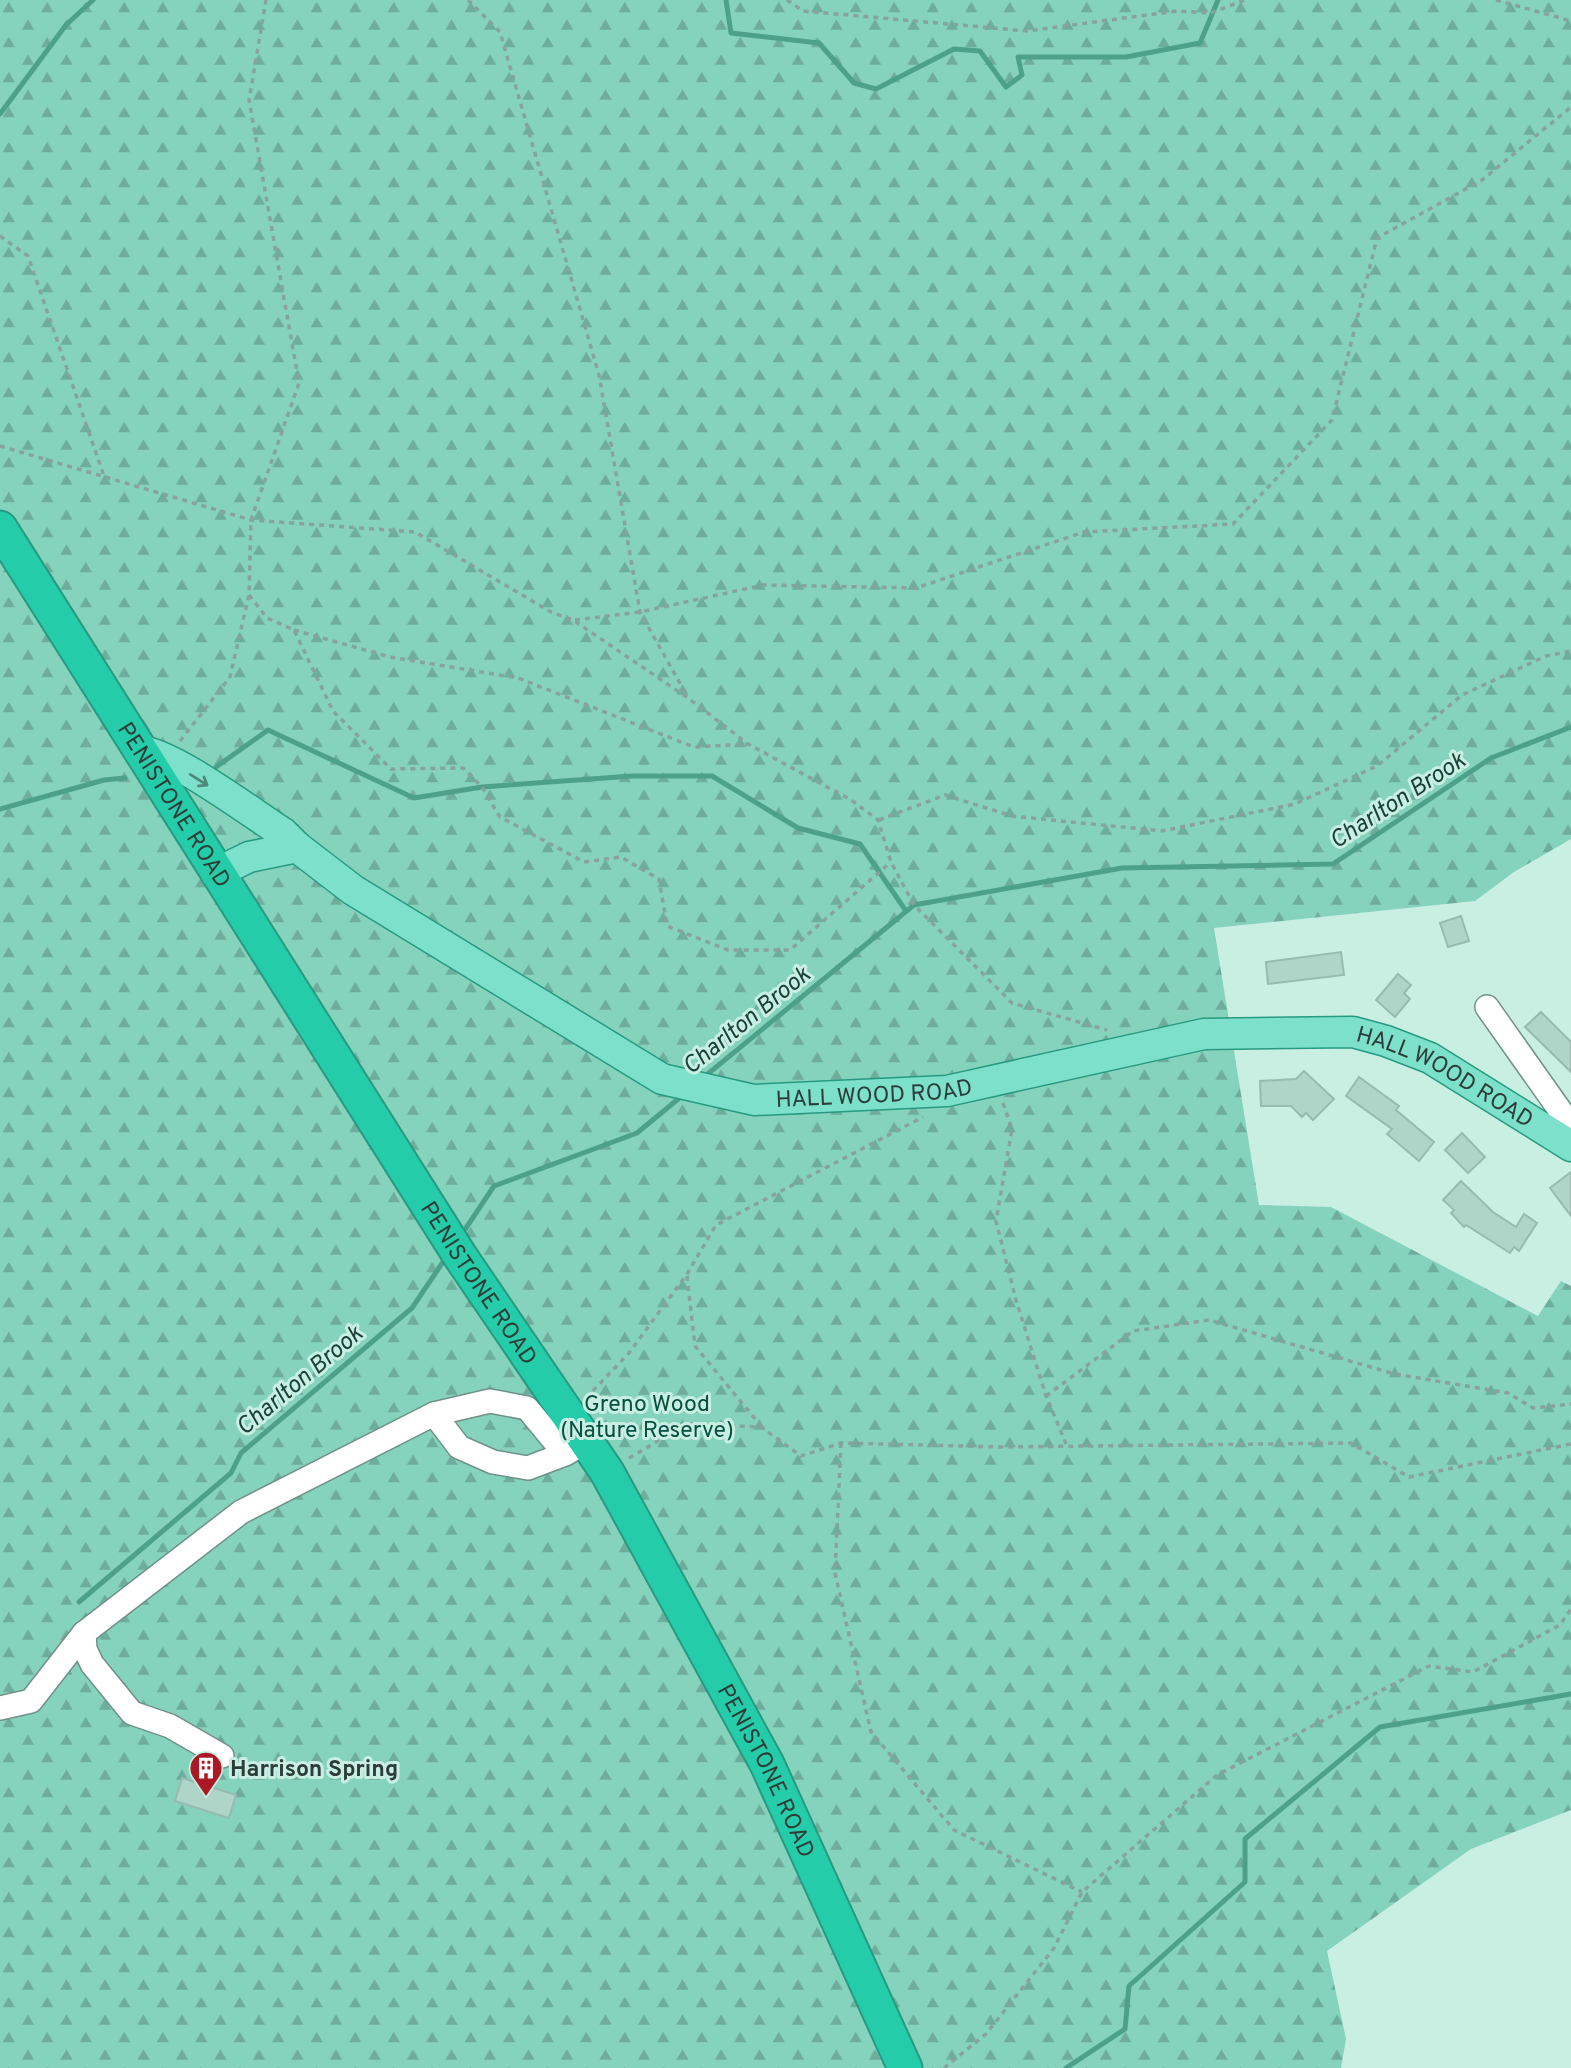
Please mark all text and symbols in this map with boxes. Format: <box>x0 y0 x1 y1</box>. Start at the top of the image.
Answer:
street label: PENISTONE ROAD <box>109 717 236 894</box>
water label: Charlton Brook <box>1324 746 1472 857</box>
one-way arrow <box>189 773 209 787</box>
water label: Charlton Brook <box>677 960 818 1082</box>
street label: HALL WOOD ROAD <box>1353 1022 1538 1136</box>
street label: HALL WOOD ROAD <box>775 1074 975 1116</box>
street label: PENISTONE ROAD <box>412 1197 542 1371</box>
water label: Charlton Brook <box>231 1319 370 1443</box>
park label: Greno Wood (Nature Reserve) <box>560 1391 734 1446</box>
street label: PENISTONE ROAD <box>709 1680 820 1863</box>
building icon: Harrison Spring <box>187 1749 225 1798</box>
place label: Harrison Spring <box>230 1756 398 1785</box>

